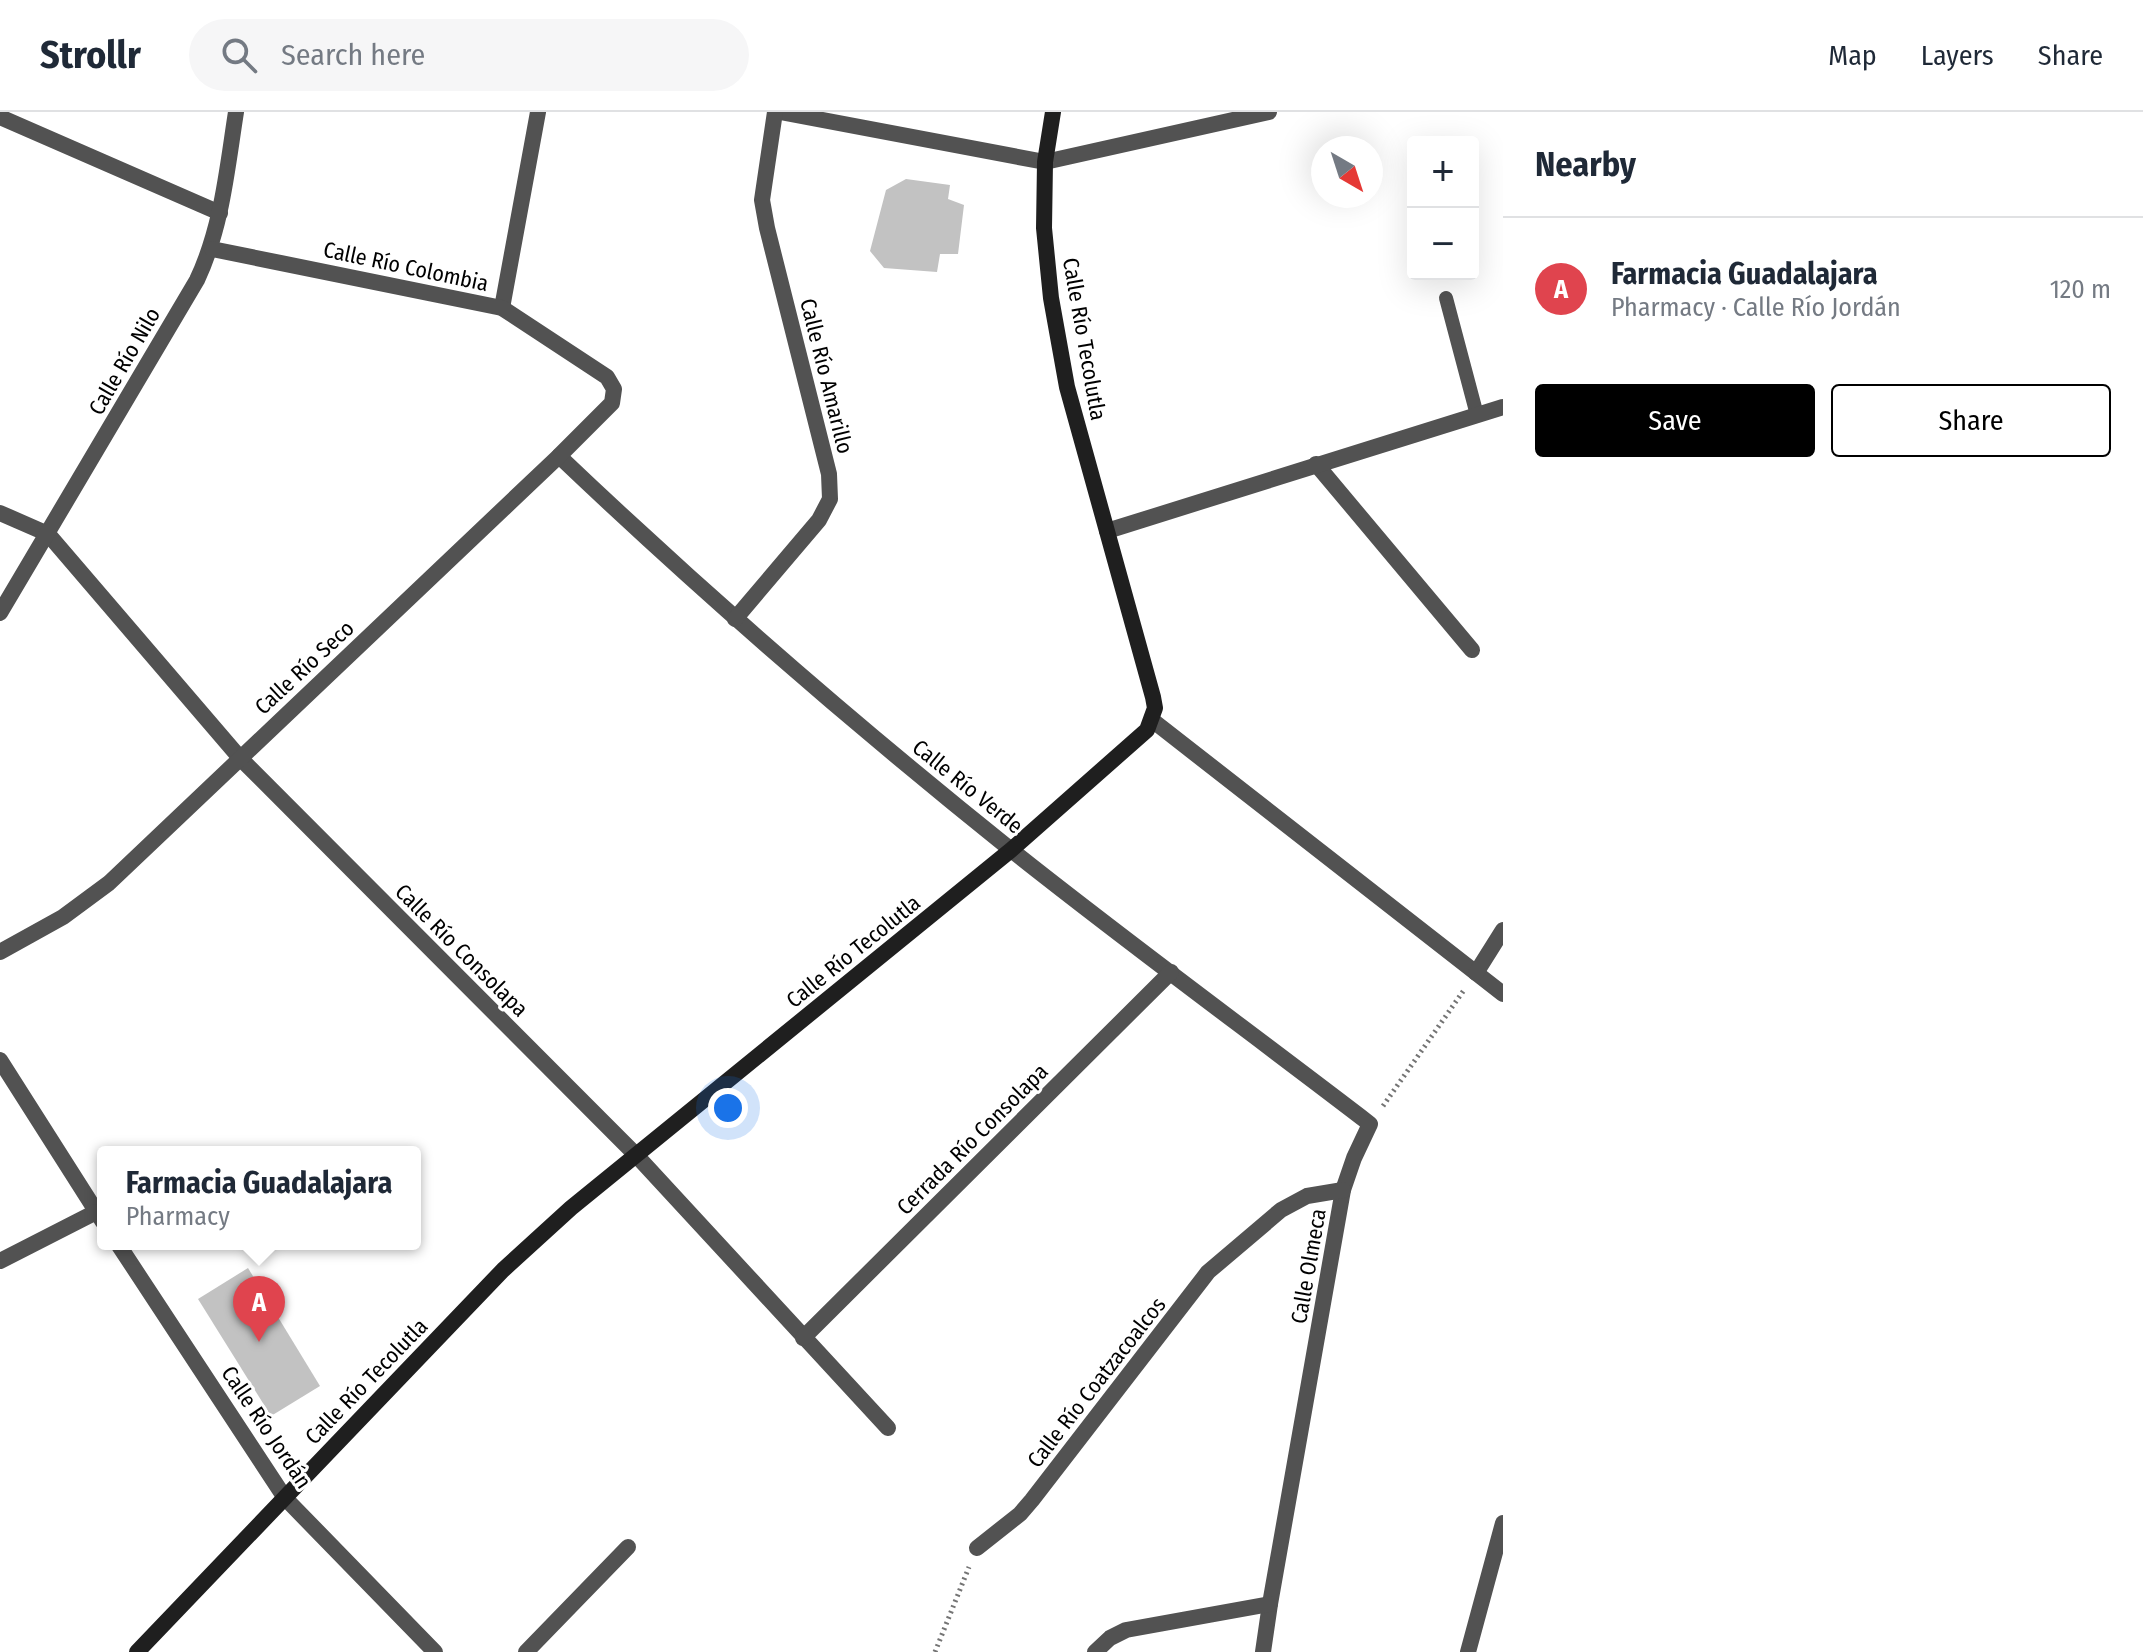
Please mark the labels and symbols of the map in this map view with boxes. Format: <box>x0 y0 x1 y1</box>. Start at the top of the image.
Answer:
north arrow <box>1311 136 1383 208</box>
street label: Calle Río Colombia <box>321 236 491 297</box>
street label: Calle Río Tecolutla <box>1057 256 1112 422</box>
street label: Calle Río Amarillo <box>794 296 859 456</box>
street label: Calle Río Nilo <box>83 303 166 420</box>
street label: Calle Río Seco <box>249 615 360 720</box>
street label: Calle Río Verde <box>907 734 1028 839</box>
street label: Calle Río Consolapa <box>390 878 534 1022</box>
street label: Calle Río Tecolutla <box>781 889 926 1014</box>
street label: Cerrada Río Consolapa <box>891 1058 1054 1221</box>
your location <box>708 1088 748 1128</box>
street label: Calle Olmeca <box>1285 1206 1332 1326</box>
pin: A <box>233 1276 285 1342</box>
street label: Calle Río Coatzacoalcos <box>1021 1292 1171 1473</box>
street label: Calle Río Tecolutla <box>300 1313 433 1450</box>
street label: Calle Río Jordán <box>216 1361 318 1494</box>

